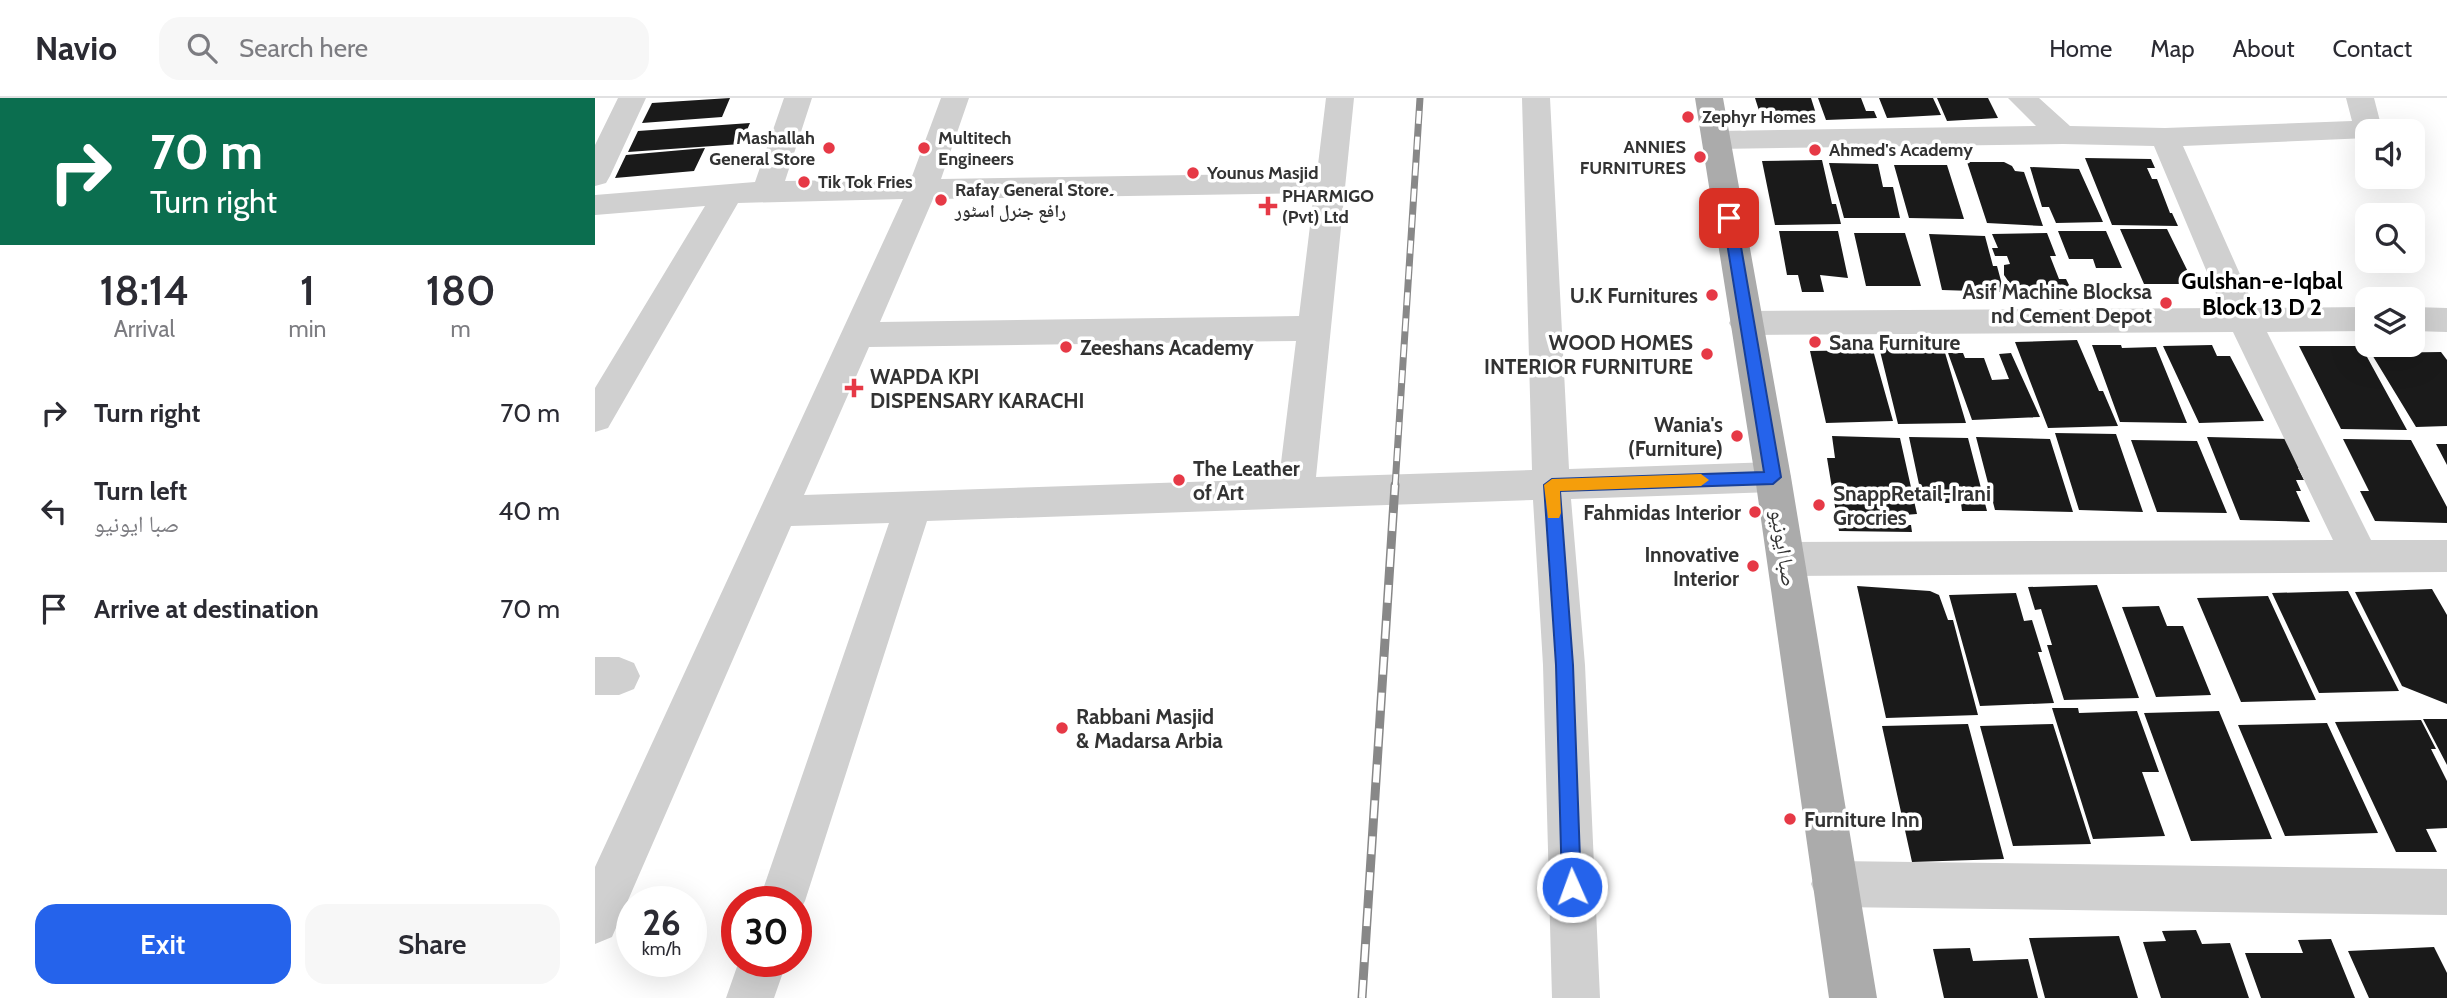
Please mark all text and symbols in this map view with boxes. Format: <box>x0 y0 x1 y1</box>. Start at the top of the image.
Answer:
search box <box>159 17 649 80</box>
text: Navio <box>35 28 117 68</box>
icon: search <box>183 29 221 67</box>
text: Search here <box>239 32 368 64</box>
text: Home <box>2049 34 2112 63</box>
text: Map <box>2150 34 2195 63</box>
text: About <box>2233 34 2295 63</box>
text: Contact <box>2333 34 2412 63</box>
place label: Zephyr Homes <box>1702 106 1816 128</box>
marker: Zephyr Homes <box>1680 109 1696 125</box>
map controls <box>2355 119 2425 357</box>
button: sound <box>2355 119 2425 189</box>
text: 70 m <box>150 122 263 181</box>
icon: right <box>35 126 126 217</box>
place label: Mashallah General Store <box>709 127 815 170</box>
place label: Multitech Engineers <box>938 127 1014 170</box>
place label: ANNIES FURNITURES <box>1580 136 1686 179</box>
place label: Ahmed's Academy <box>1829 139 1973 161</box>
marker: Mashallah General Store <box>821 140 837 156</box>
marker: Multitech Engineers <box>916 140 932 156</box>
marker: Ahmed's Academy <box>1807 142 1823 158</box>
marker: ANNIES FURNITURES <box>1692 149 1708 165</box>
place label: Younus Masjid <box>1206 162 1318 184</box>
marker: Younus Masjid <box>1185 165 1201 181</box>
place label: Tik Tok Fries <box>818 171 913 193</box>
marker: Tik Tok Fries <box>796 174 812 190</box>
place label: Rafay General Store۔ رافع جنرل اسٹور <box>954 179 1114 223</box>
text: Turn right <box>150 182 277 221</box>
place label: PHARMIGO (Pvt) Ltd <box>1282 185 1374 228</box>
pin <box>1699 188 1759 248</box>
marker: Rafay General Store۔ رافع جنرل اسٹور <box>933 192 949 208</box>
marker: PHARMIGO (Pvt) Ltd <box>1260 198 1276 214</box>
icon: arrive <box>1710 199 1748 237</box>
button: search <box>2355 203 2425 273</box>
text: 18:14 <box>99 264 189 316</box>
text: 1 <box>300 264 315 316</box>
text: 180 <box>426 264 496 316</box>
district label: Gulshan-e-Iqbal Block 13 D 2 <box>2181 267 2343 321</box>
place label: Asif Machine Blocksa nd Cement Depot <box>1962 279 2153 328</box>
place label: U.K Furnitures <box>1570 283 1698 308</box>
marker: U.K Furnitures <box>1704 287 1720 303</box>
button: layers <box>2355 287 2425 357</box>
marker: Asif Machine Blocksa nd Cement Depot <box>2158 295 2174 311</box>
text: Arrival <box>114 315 175 343</box>
text: min <box>288 315 326 343</box>
text: m <box>451 315 471 343</box>
place label: WOOD HOMES INTERIOR FURNITURE <box>1484 330 1693 379</box>
place label: Sana Furniture <box>1829 330 1961 355</box>
marker: Sana Furniture <box>1807 334 1823 350</box>
place label: Zeeshans Academy <box>1080 335 1254 360</box>
marker: Zeeshans Academy <box>1058 339 1074 355</box>
marker: WOOD HOMES INTERIOR FURNITURE <box>1699 346 1715 362</box>
place label: WAPDA KPI DISPENSARY KARACHI <box>870 364 1085 413</box>
marker: WAPDA KPI DISPENSARY KARACHI <box>844 378 864 398</box>
icon: right <box>35 394 73 432</box>
text: Turn right <box>94 397 200 429</box>
text: 70 m <box>500 397 560 429</box>
place label: Wania's (Furniture) <box>1628 412 1723 461</box>
marker: Wania's (Furniture) <box>1729 428 1745 444</box>
place label: The Leather of Art <box>1193 456 1300 505</box>
marker: The Leather of Art <box>1171 472 1187 488</box>
text: Turn left <box>94 475 187 507</box>
place label: SnappRetail-Irani Grocries <box>1833 481 1991 530</box>
icon: left <box>35 492 73 530</box>
text: 40 m <box>498 495 560 527</box>
marker: SnappRetail-Irani Grocries <box>1811 497 1827 513</box>
place label: Fahmidas Interior <box>1583 500 1741 525</box>
marker: Fahmidas Interior <box>1747 504 1763 520</box>
street label: صبا ایونیو <box>1766 508 1802 588</box>
text: صبا ایونیو <box>94 510 179 538</box>
place label: Innovative Interior <box>1644 542 1739 591</box>
marker: Innovative Interior <box>1745 558 1761 574</box>
icon: arrive <box>35 590 73 628</box>
text: Arrive at destination <box>94 593 319 625</box>
text: 70 m <box>500 593 560 625</box>
place label: Rabbani Masjid & Madarsa Arbia <box>1076 704 1223 753</box>
marker: Rabbani Masjid & Madarsa Arbia <box>1054 720 1070 736</box>
place label: Furniture Inn <box>1804 807 1920 832</box>
marker: Furniture Inn <box>1782 811 1798 827</box>
position arrow <box>1535 850 1609 924</box>
speed limit sign: 30 <box>721 886 812 977</box>
text: 26 <box>642 901 681 944</box>
button: Exit <box>35 904 291 984</box>
button: Share <box>305 904 560 984</box>
text: km/h <box>642 938 681 960</box>

